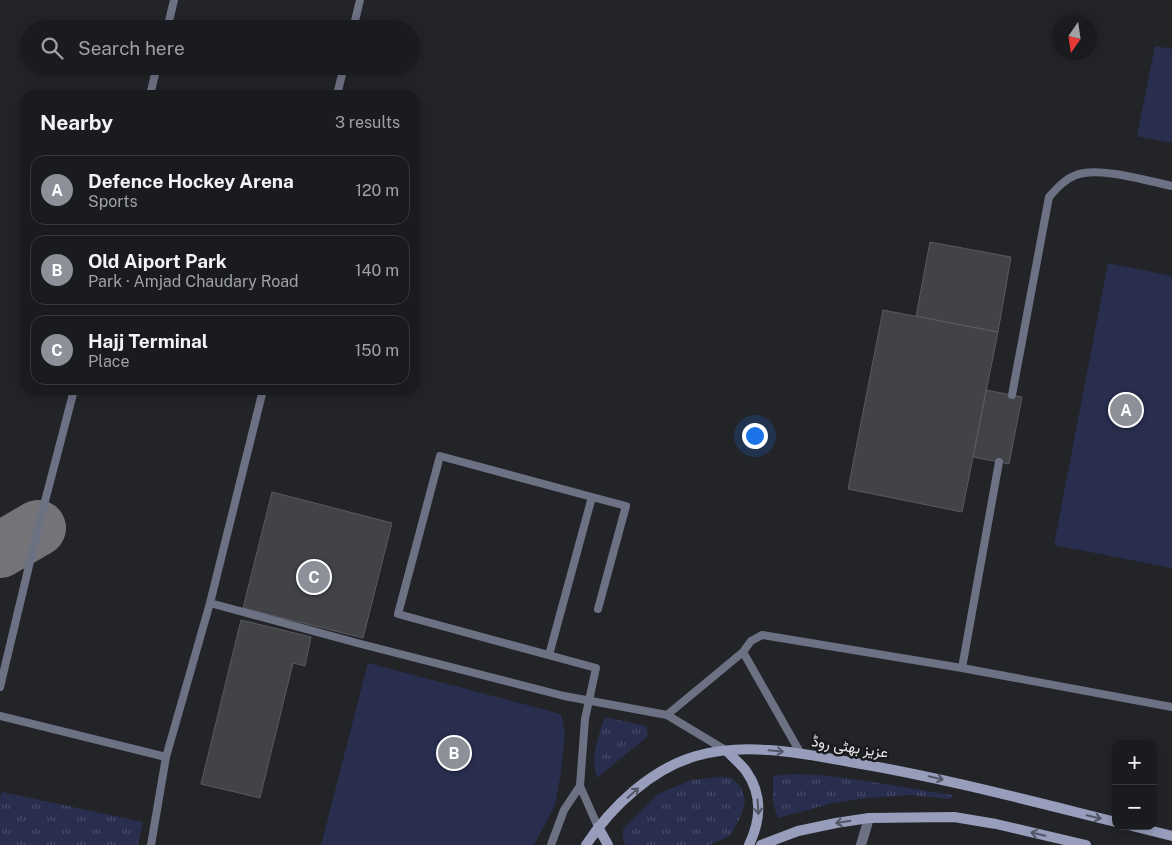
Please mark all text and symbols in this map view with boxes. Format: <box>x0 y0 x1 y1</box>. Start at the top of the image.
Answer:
north arrow <box>1052 15 1097 60</box>
search box <box>20 20 420 75</box>
icon: search <box>38 34 66 62</box>
text: Search here <box>78 37 185 59</box>
text: Nearby <box>40 110 113 135</box>
text: 3 results <box>335 113 400 132</box>
text: Defence Hockey Arena <box>88 170 294 192</box>
text: A <box>51 181 63 200</box>
text: 120 m <box>355 181 399 200</box>
text: Sports <box>88 192 138 211</box>
text: Old Aiport Park <box>88 250 227 272</box>
text: B <box>52 261 62 280</box>
text: 140 m <box>355 261 399 280</box>
text: Park · Amjad Chaudary Road <box>88 272 299 291</box>
text: Hajj Terminal <box>88 330 208 352</box>
text: C <box>51 341 63 360</box>
text: 150 m <box>355 341 399 360</box>
text: Place <box>88 352 130 371</box>
pin: A <box>1110 391 1142 429</box>
your location <box>742 423 768 449</box>
pin: C <box>298 558 330 596</box>
street label: عزیز بھٹی روڈ <box>810 732 890 763</box>
pin: B <box>438 734 470 772</box>
map controls <box>1112 740 1157 830</box>
button: + <box>1112 740 1157 785</box>
one-way arrow <box>767 747 783 756</box>
one-way arrow <box>927 774 943 783</box>
button: − <box>1112 785 1157 830</box>
one-way arrow <box>626 787 639 799</box>
one-way arrow <box>753 799 762 815</box>
one-way arrow <box>1085 813 1101 822</box>
one-way arrow <box>835 817 851 827</box>
one-way arrow <box>1031 829 1047 838</box>

